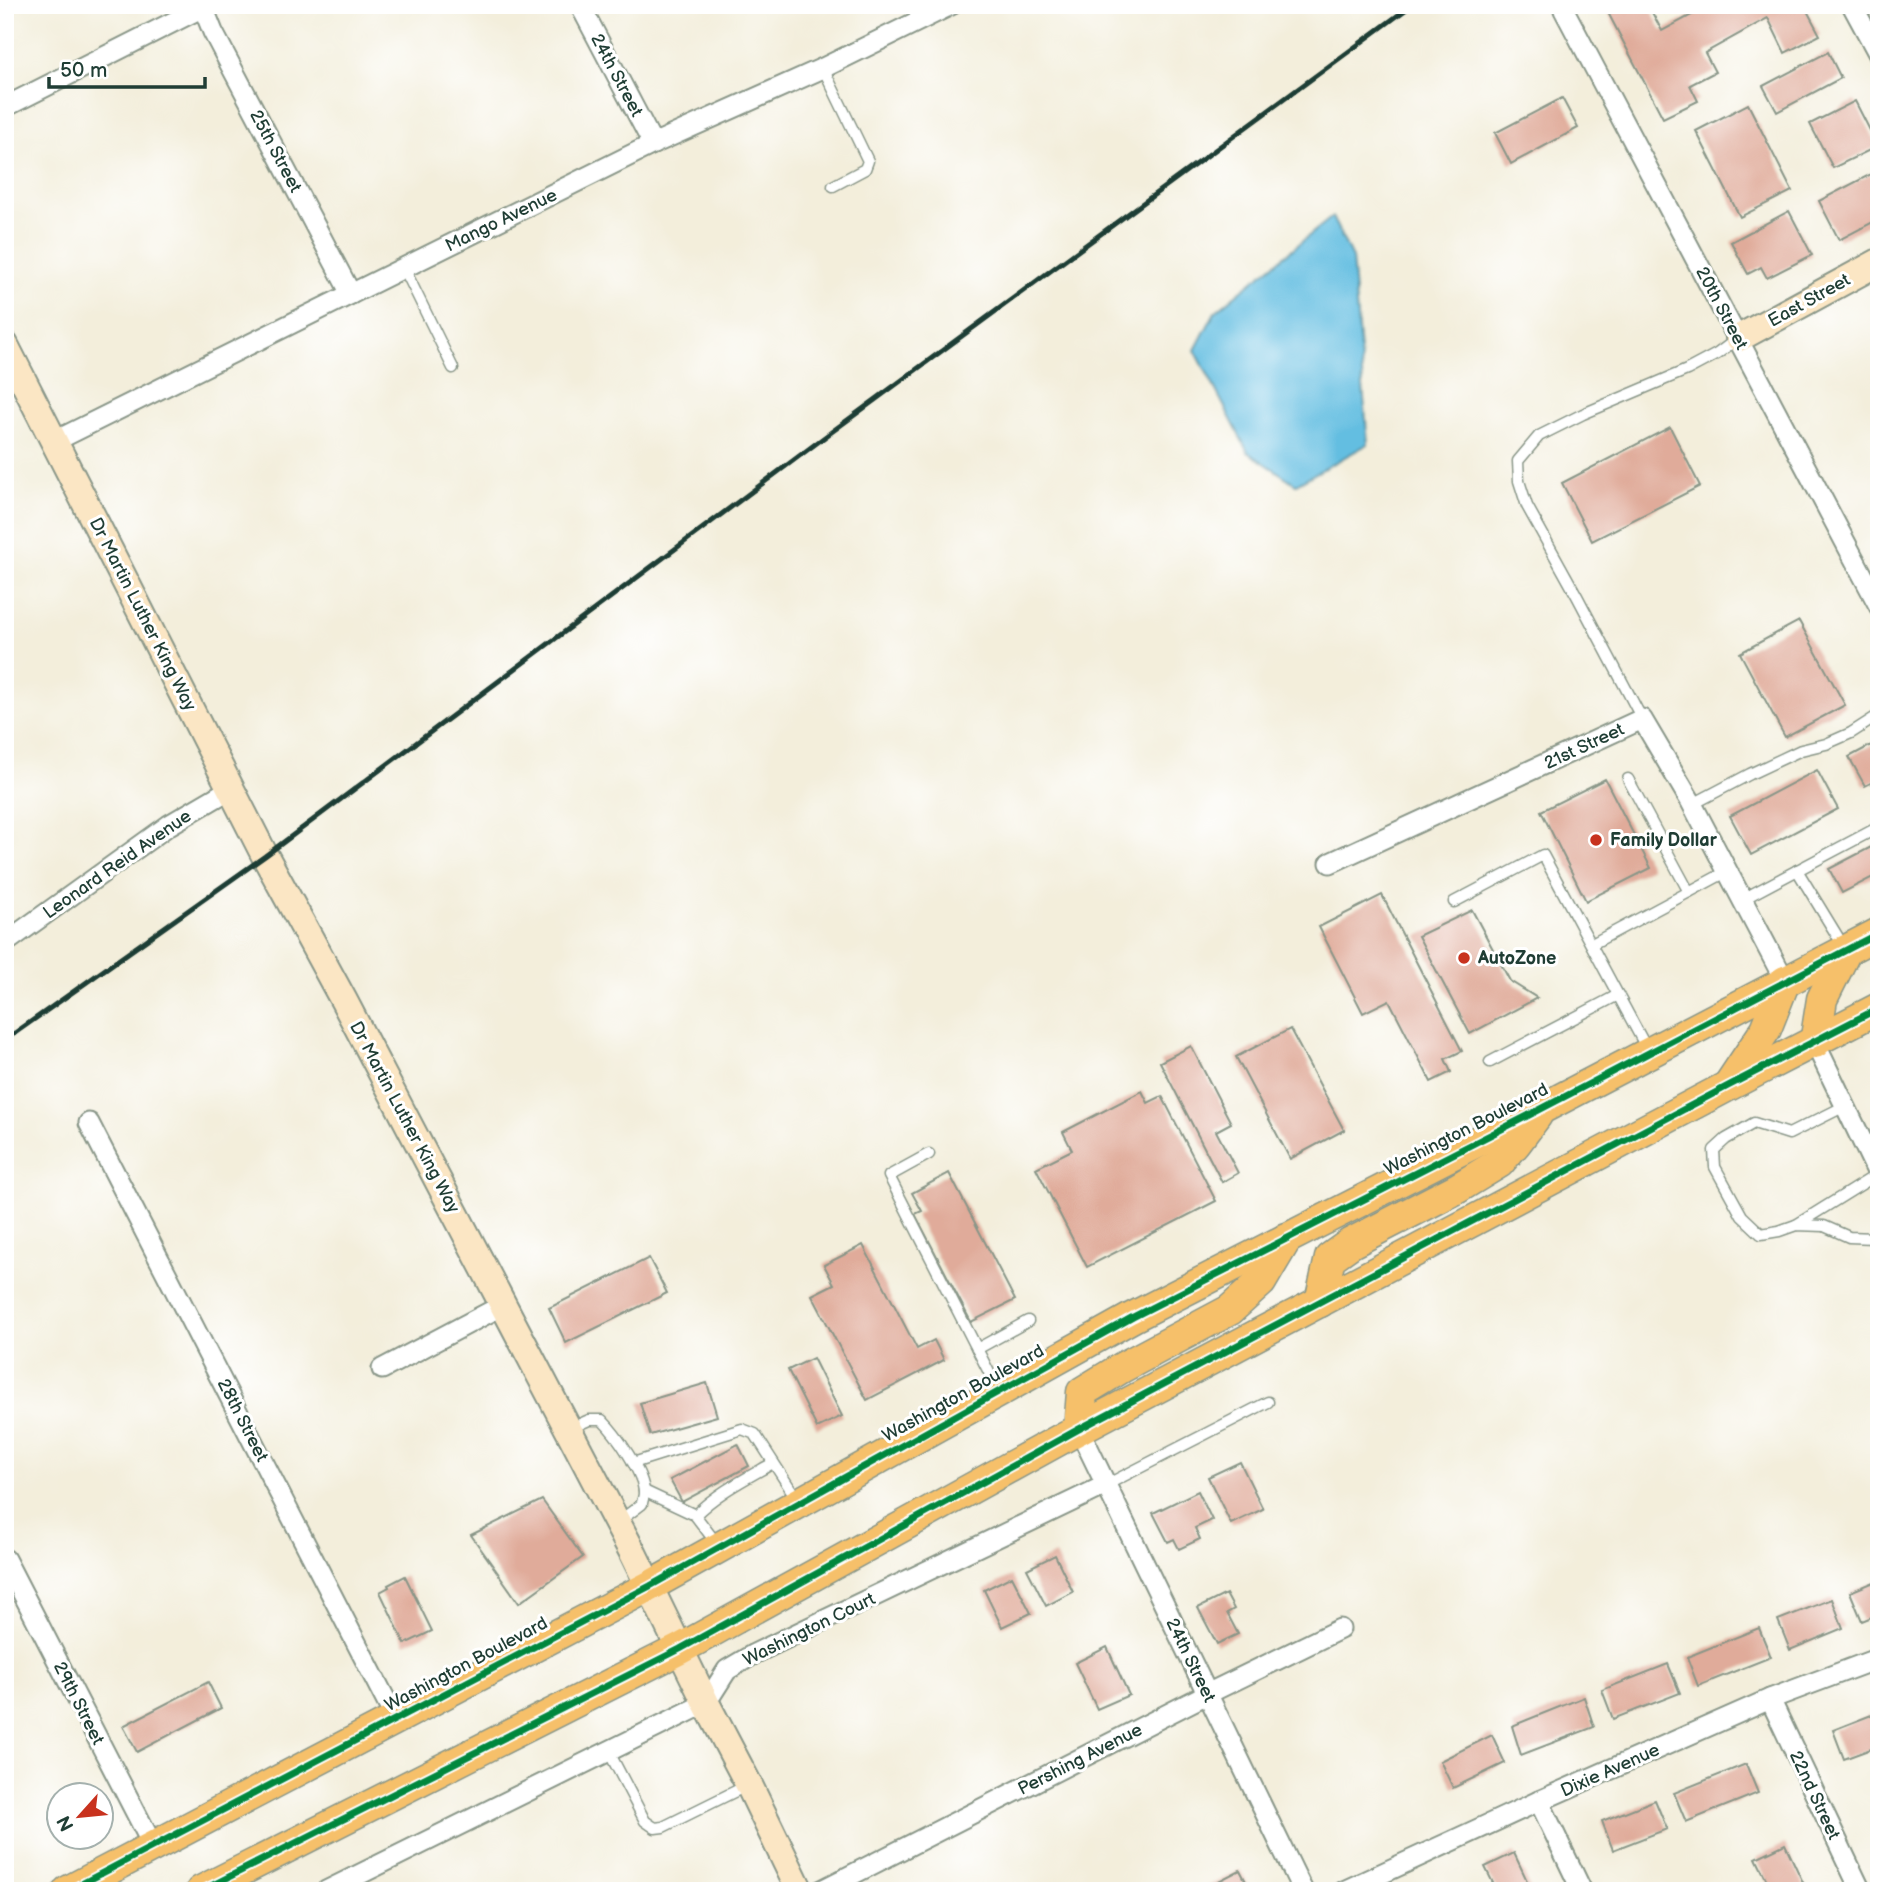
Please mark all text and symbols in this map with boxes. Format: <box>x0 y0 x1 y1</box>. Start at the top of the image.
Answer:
street label: 24th Street <box>586 30 647 121</box>
scale bar <box>49 46 205 90</box>
text: 50 m <box>60 58 107 83</box>
street label: 25th Street <box>245 106 306 196</box>
street label: Mango Avenue <box>442 184 561 257</box>
street label: 20th Street <box>1691 263 1752 354</box>
street label: East Street <box>1765 269 1854 332</box>
street label: Dr Martin Luther King Way <box>85 514 201 715</box>
street label: 21st Street <box>1541 719 1628 774</box>
street label: Leonard Reid Avenue <box>39 805 196 923</box>
place label: Family Dollar <box>1610 830 1718 851</box>
marker: Family Dollar <box>1588 832 1604 848</box>
place label: AutoZone <box>1477 948 1556 969</box>
marker: AutoZone <box>1456 950 1472 966</box>
street label: Dr Martin Luther King Way <box>345 1018 464 1217</box>
street label: Washington Boulevard <box>1381 1079 1552 1180</box>
street label: Washington Boulevard <box>879 1340 1048 1447</box>
street label: 28th Street <box>213 1375 273 1466</box>
street label: Washington Court <box>740 1588 879 1671</box>
street label: Washington Boulevard <box>381 1613 551 1716</box>
street label: 24th Street <box>1161 1615 1220 1706</box>
street label: 29th Street <box>49 1658 109 1749</box>
street label: Pershing Avenue <box>1015 1719 1146 1800</box>
street label: Dixie Avenue <box>1558 1739 1663 1802</box>
street label: 22nd Street <box>1785 1747 1844 1843</box>
north arrow <box>46 1780 116 1850</box>
text: N <box>53 1811 80 1835</box>

